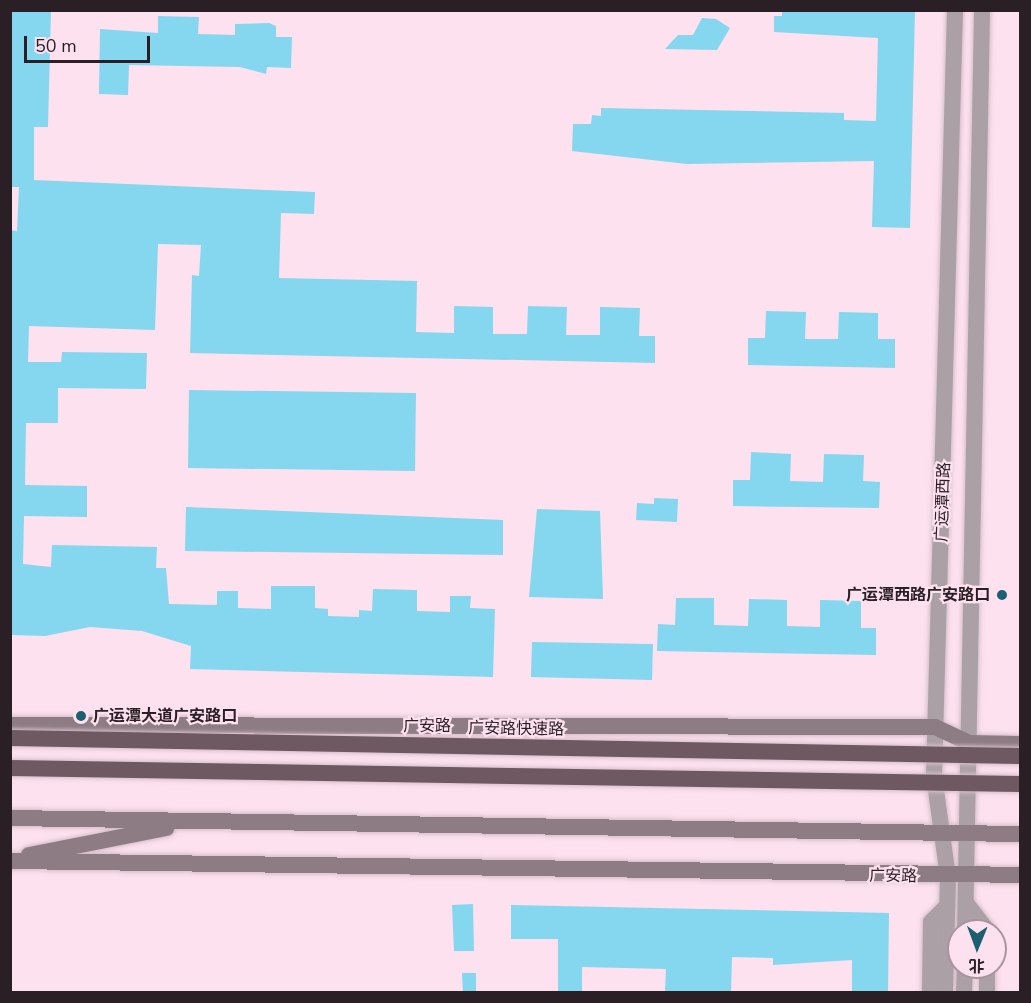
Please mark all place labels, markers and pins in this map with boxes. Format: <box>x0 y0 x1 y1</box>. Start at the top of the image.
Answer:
place label: 广运潭西路广安路口 <box>846 585 990 605</box>
marker: 广运潭西路广安路口 <box>995 588 1009 602</box>
place label: 广运潭大道广安路口 <box>93 706 237 726</box>
marker: 广运潭大道广安路口 <box>74 709 88 723</box>

